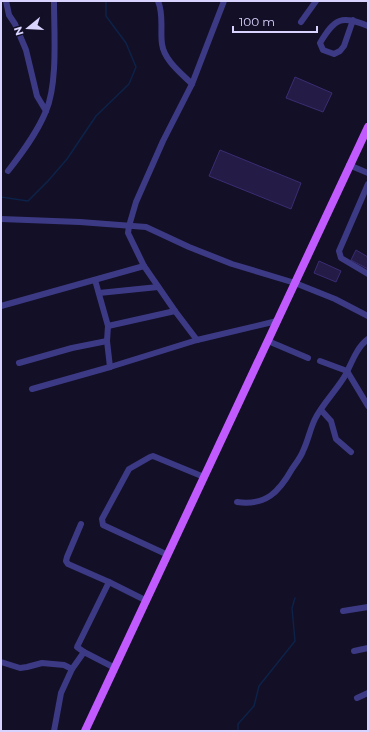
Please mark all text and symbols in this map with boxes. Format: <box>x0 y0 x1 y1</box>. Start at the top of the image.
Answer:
north arrow <box>8 8 48 48</box>
scale bar <box>233 8 317 34</box>
text: 100 m <box>239 14 275 29</box>
text: N <box>10 25 27 37</box>

